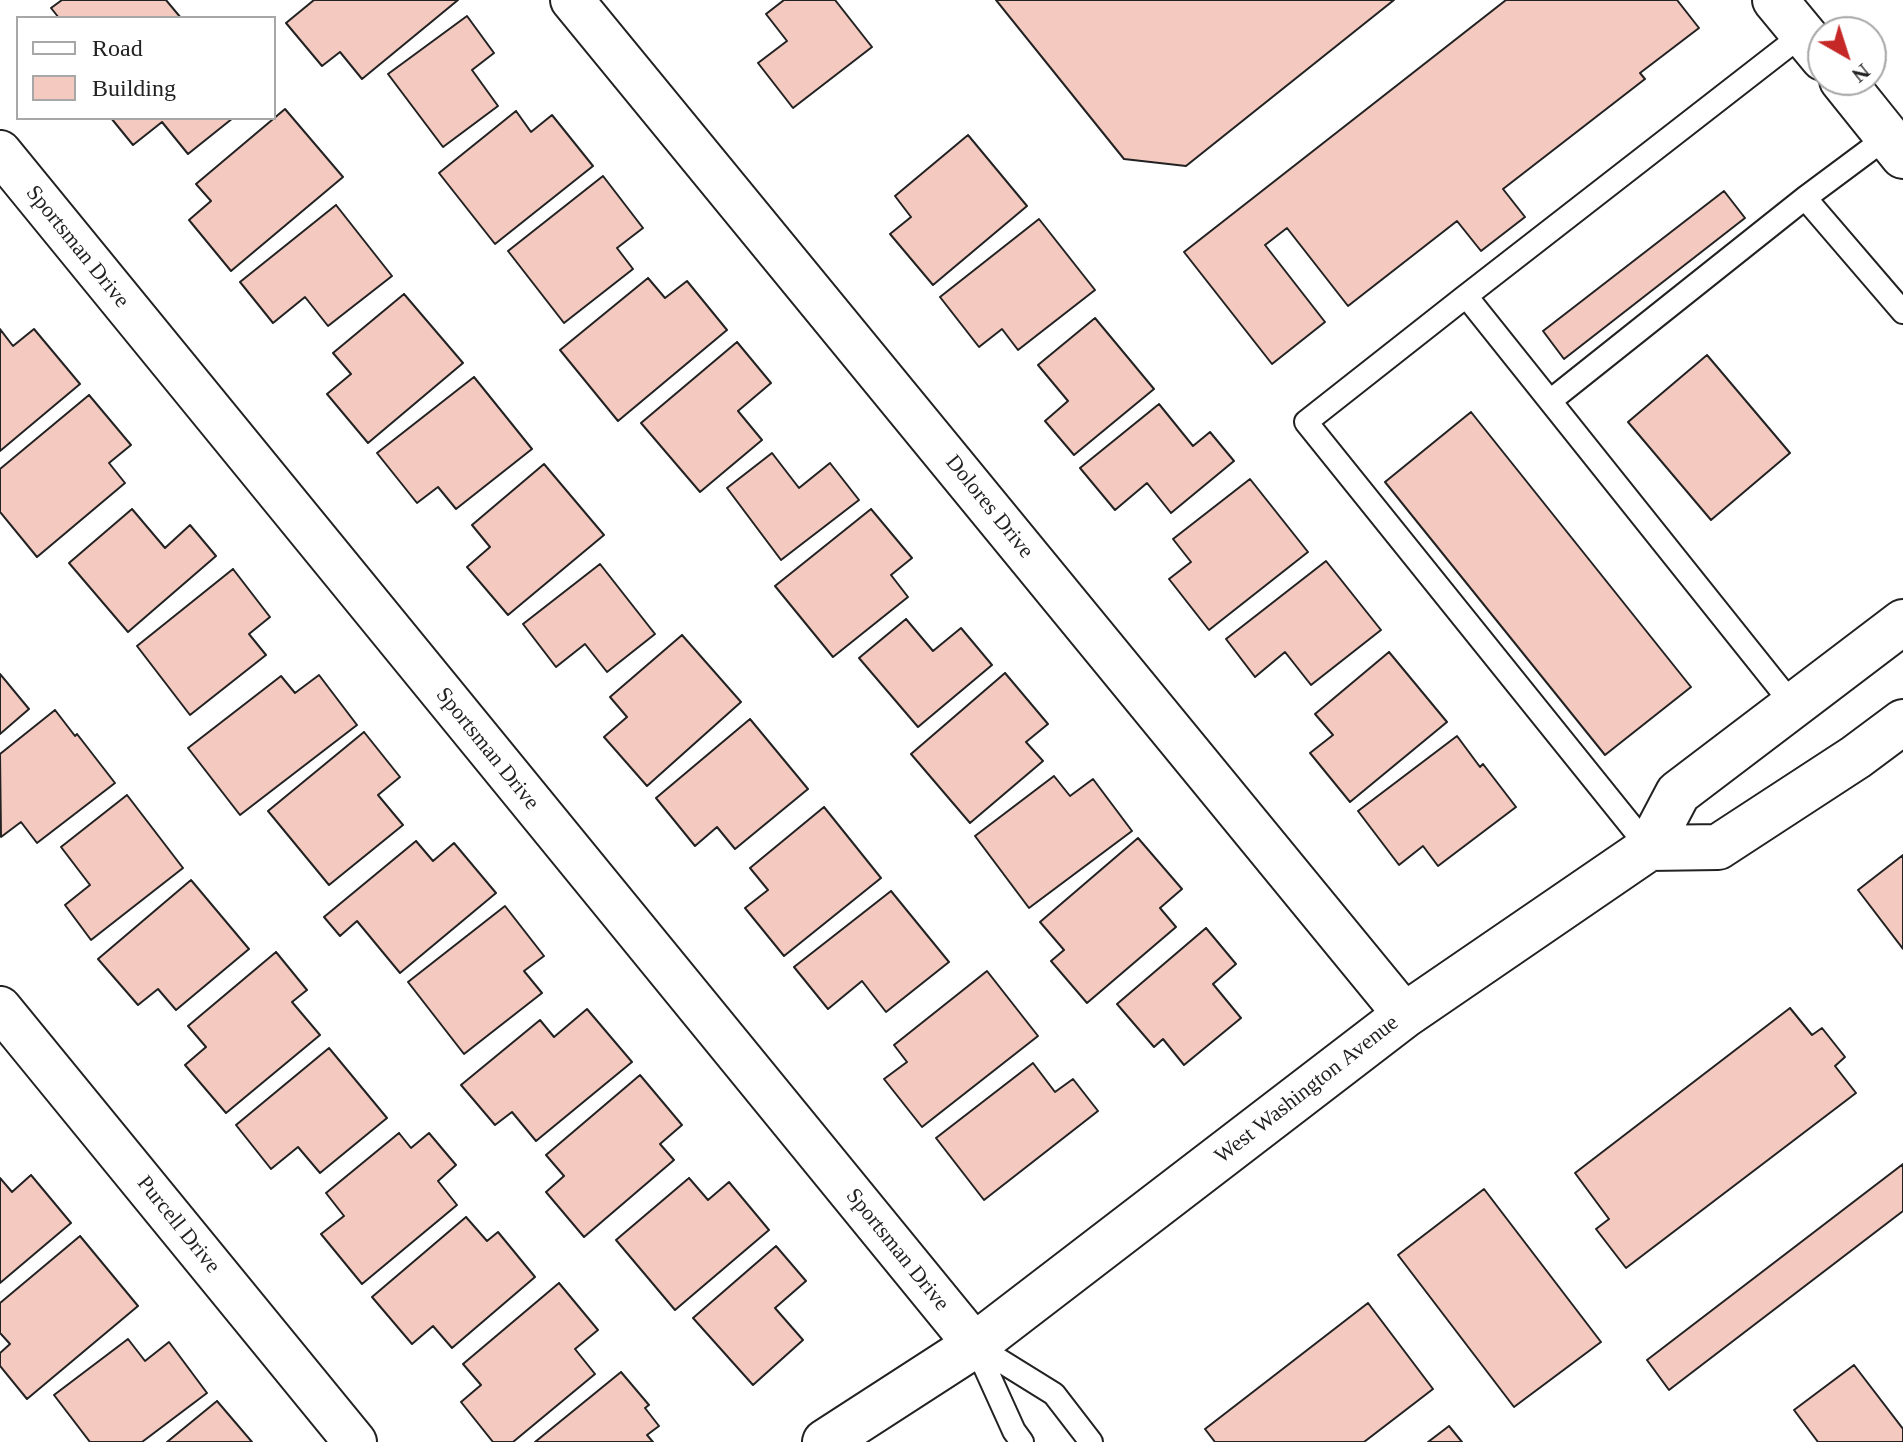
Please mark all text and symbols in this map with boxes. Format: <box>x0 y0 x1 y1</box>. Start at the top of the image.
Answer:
legend <box>16 16 276 120</box>
north arrow <box>1807 16 1887 96</box>
text: Road <box>92 35 143 61</box>
text: N <box>1847 59 1875 88</box>
text: Building <box>92 75 176 101</box>
street label: Sportsman Drive <box>20 181 134 313</box>
street label: Dolores Drive <box>939 450 1039 564</box>
street label: Sportsman Drive <box>430 683 544 815</box>
street label: West Washington Avenue <box>1210 1010 1404 1170</box>
street label: Purcell Drive <box>131 1171 225 1279</box>
street label: Sportsman Drive <box>840 1184 954 1316</box>

